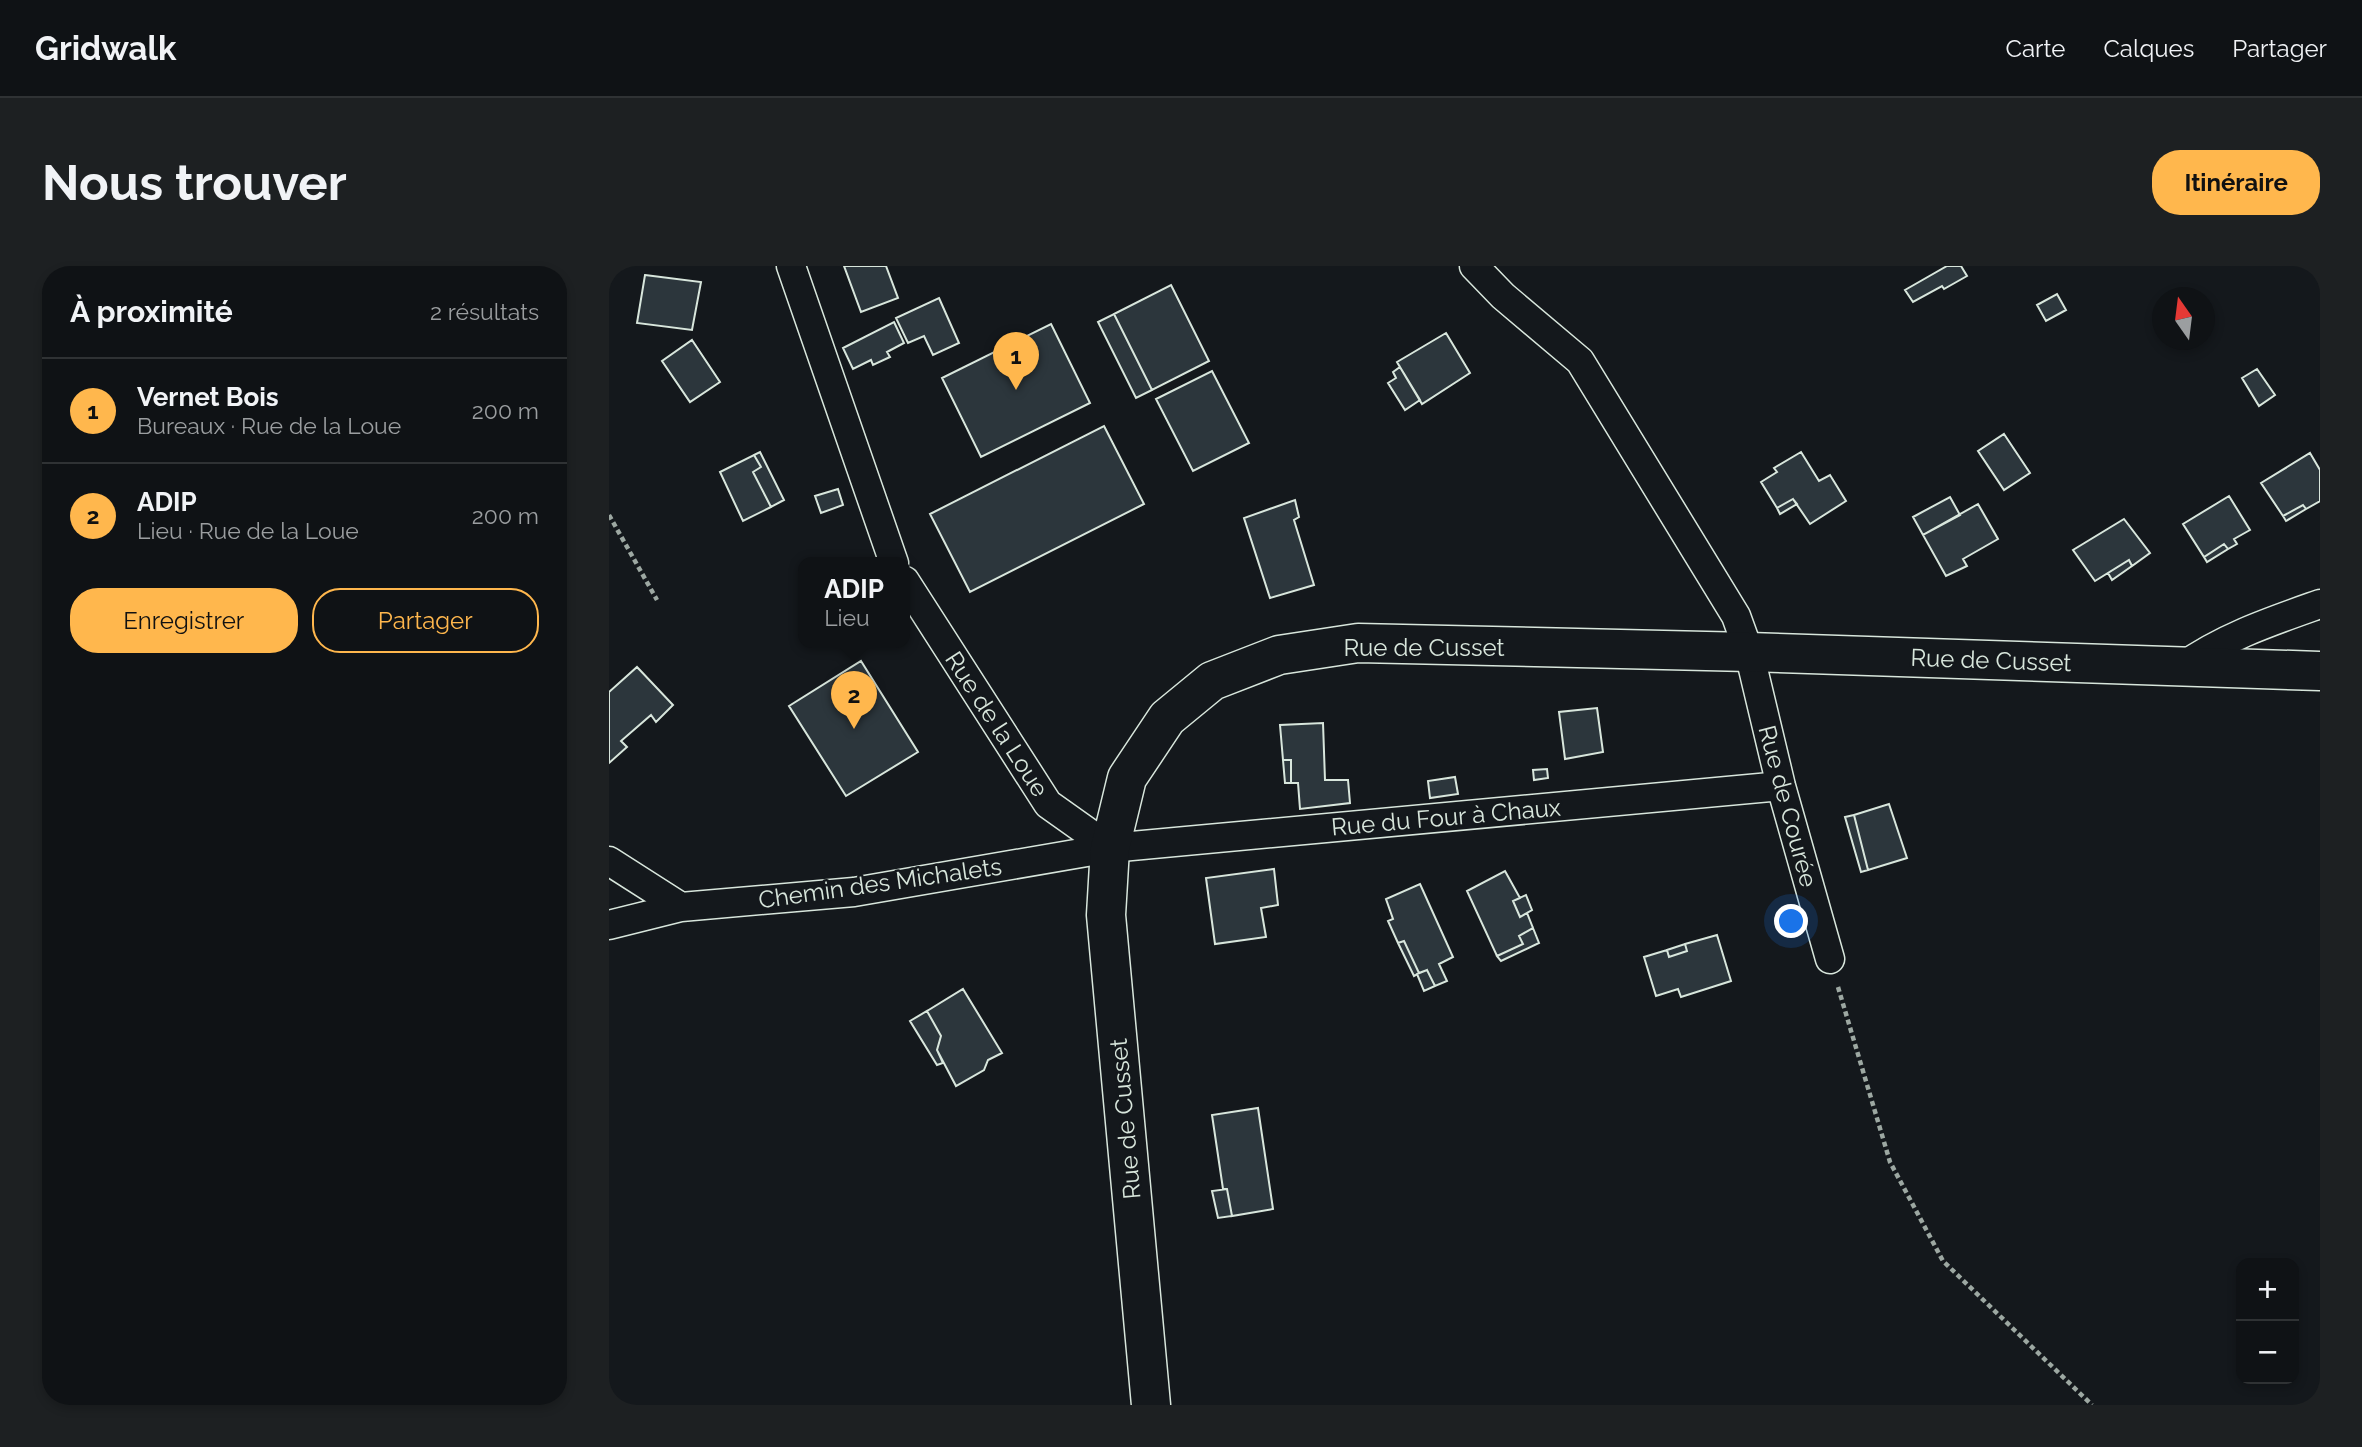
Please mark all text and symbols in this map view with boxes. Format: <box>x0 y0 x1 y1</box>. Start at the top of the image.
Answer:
text: Gridwalk <box>35 29 176 68</box>
text: Carte <box>2006 34 2065 63</box>
text: Calques <box>2103 34 2194 63</box>
text: Partager <box>2232 34 2327 63</box>
button: Itinéraire <box>2152 150 2320 215</box>
text: Nous trouver <box>42 154 347 211</box>
north arrow <box>2152 287 2215 350</box>
text: À proximité <box>70 294 233 329</box>
text: 2 résultats <box>430 298 539 325</box>
pin: 1 <box>993 332 1039 390</box>
text: Vernet Bois <box>137 382 279 412</box>
text: 1 <box>87 397 99 424</box>
text: 200 m <box>472 397 539 424</box>
text: Bureaux · Rue de la Loue <box>137 412 401 439</box>
text: ADIP <box>137 487 197 517</box>
text: 2 <box>87 502 99 529</box>
text: 200 m <box>472 502 539 529</box>
text: Lieu · Rue de la Loue <box>137 517 359 544</box>
popup <box>798 557 910 648</box>
text: ADIP <box>824 574 884 604</box>
button: Enregistrer <box>70 588 298 653</box>
button: Partager <box>312 588 539 653</box>
text: Lieu <box>824 604 870 631</box>
street label: Rue de Cusset <box>1343 633 1505 662</box>
street label: Rue de Cusset <box>1910 643 2072 677</box>
street label: Rue de la Loue <box>939 646 1055 802</box>
pin: 2 <box>831 671 877 729</box>
street label: Rue de Courée <box>1752 722 1824 890</box>
street label: Rue du Four à Chaux <box>1330 793 1562 841</box>
street label: Chemin des Michalets <box>757 852 1003 914</box>
your location <box>1774 904 1808 938</box>
street label: Rue de Cusset <box>1104 1038 1146 1200</box>
map controls <box>2236 1258 2299 1384</box>
button: + <box>2236 1258 2299 1321</box>
button: − <box>2236 1321 2299 1384</box>

